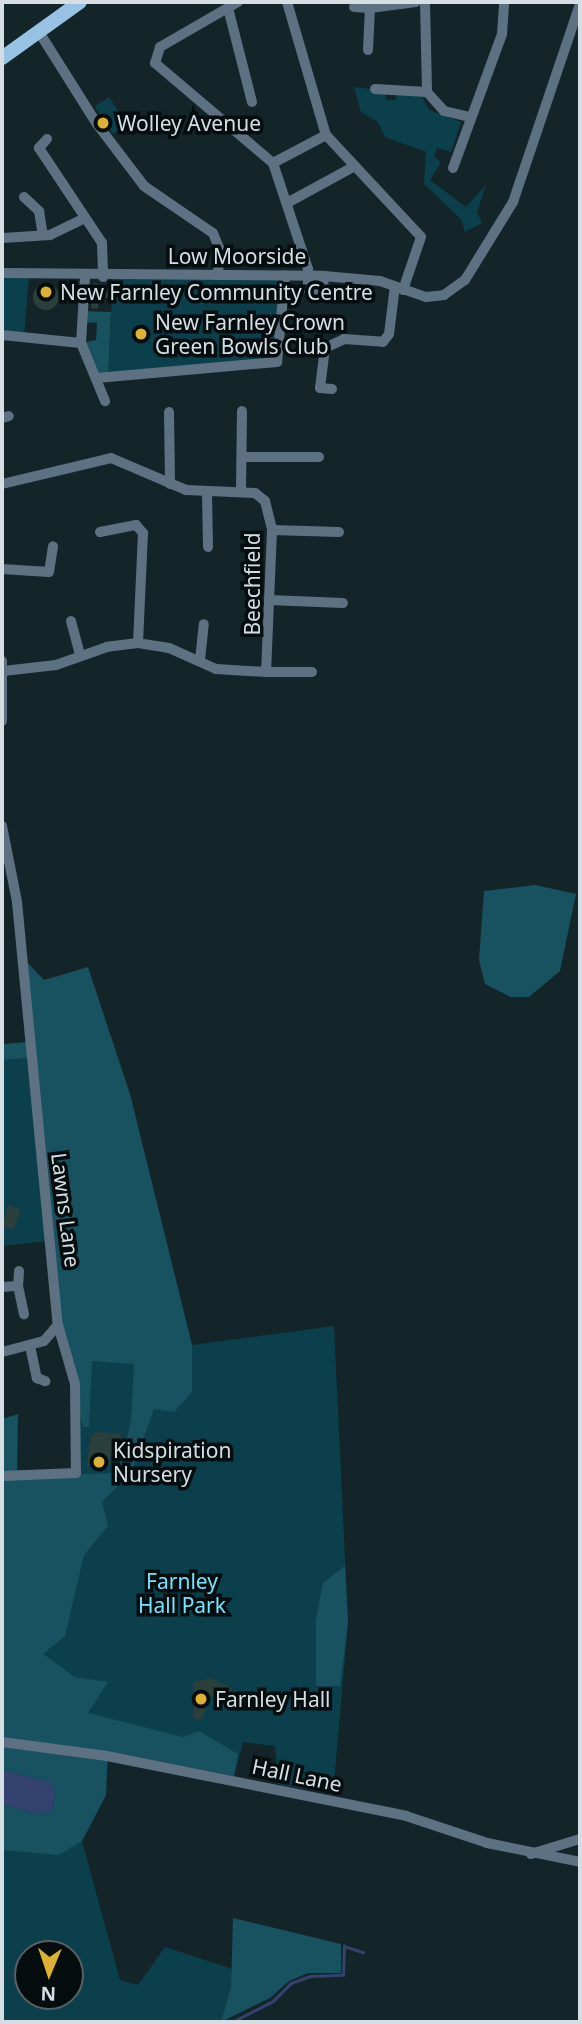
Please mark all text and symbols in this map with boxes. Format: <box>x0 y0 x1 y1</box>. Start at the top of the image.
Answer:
place label: Wolley Avenue <box>117 110 261 136</box>
marker: Wolley Avenue <box>95 115 111 131</box>
street label: Low Moorside <box>168 243 306 269</box>
place label: New Farnley Community Centre <box>60 279 373 305</box>
marker: New Farnley Community Centre <box>38 284 54 300</box>
place label: New Farnley Crown Green Bowls Club <box>155 309 345 359</box>
marker: New Farnley Crown Green Bowls Club <box>133 326 149 342</box>
street label: Beechfield <box>239 532 265 636</box>
street label: Lawns Lane <box>46 1151 86 1269</box>
place label: Kidspiration Nursery <box>113 1437 231 1487</box>
marker: Kidspiration Nursery <box>91 1454 107 1470</box>
park label: Farnley Hall Park <box>138 1568 226 1618</box>
place label: Farnley Hall <box>215 1686 331 1712</box>
marker: Farnley Hall <box>193 1691 209 1707</box>
street label: Hall Lane <box>250 1753 344 1797</box>
north arrow <box>14 1940 84 2010</box>
text: N <box>40 1981 57 2007</box>

